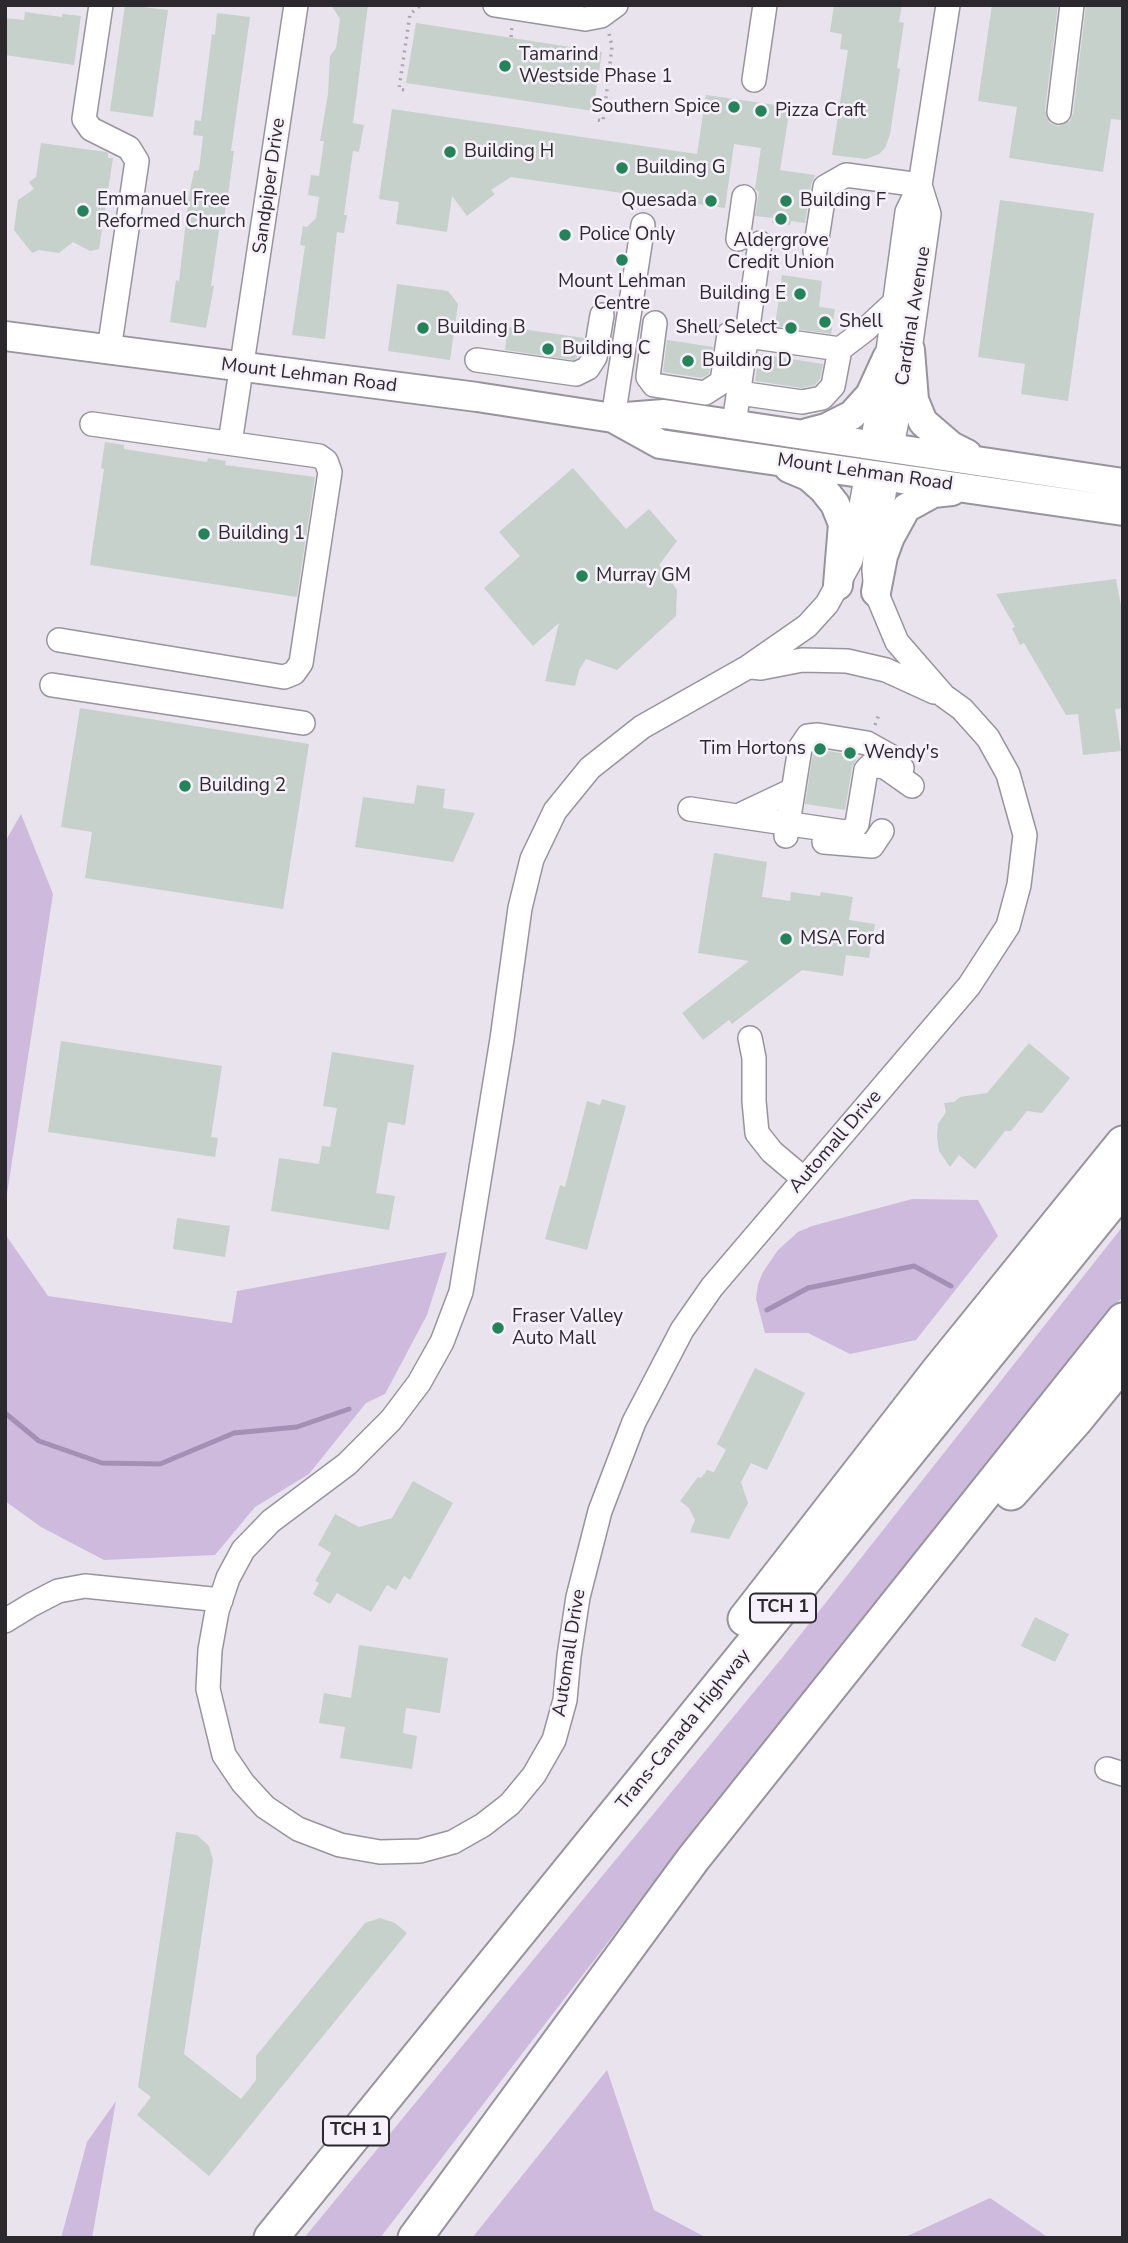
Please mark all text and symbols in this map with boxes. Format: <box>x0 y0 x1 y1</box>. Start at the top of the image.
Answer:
place label: Tamarind Westside Phase 1 <box>519 44 673 88</box>
marker: Tamarind Westside Phase 1 <box>497 58 513 74</box>
place label: Southern Spice <box>591 96 720 118</box>
marker: Southern Spice <box>726 99 742 115</box>
place label: Pizza Craft <box>775 100 866 122</box>
marker: Pizza Craft <box>753 103 769 119</box>
street label: Sandpiper Drive <box>249 117 291 255</box>
place label: Building H <box>464 141 554 163</box>
marker: Building H <box>442 144 458 160</box>
place label: Building G <box>636 157 726 179</box>
marker: Building G <box>614 160 630 176</box>
place label: Emmanuel Free Reformed Church <box>97 189 246 233</box>
place label: Quesada <box>621 190 697 212</box>
place label: Building F <box>800 190 886 212</box>
marker: Quesada <box>703 193 719 209</box>
marker: Building F <box>778 193 794 209</box>
marker: Emmanuel Free Reformed Church <box>75 203 91 219</box>
marker: Aldergrove Credit Union <box>773 211 789 227</box>
place label: Police Only <box>579 224 675 246</box>
marker: Police Only <box>557 227 573 243</box>
place label: Aldergrove Credit Union <box>728 230 834 274</box>
street label: Cardinal Avenue <box>892 245 936 387</box>
marker: Mount Lehman Centre <box>614 252 630 268</box>
place label: Mount Lehman Centre <box>558 271 686 315</box>
place label: Building E <box>699 283 786 305</box>
marker: Building E <box>792 286 808 302</box>
place label: Shell <box>839 311 883 333</box>
marker: Shell <box>817 314 833 330</box>
place label: Building B <box>437 317 526 339</box>
place label: Shell Select <box>675 317 777 339</box>
marker: Building B <box>415 320 431 336</box>
marker: Shell Select <box>783 320 799 336</box>
place label: Building C <box>562 338 651 360</box>
marker: Building C <box>540 341 556 357</box>
place label: Building D <box>702 350 792 372</box>
marker: Building D <box>680 353 696 369</box>
street label: Mount Lehman Road <box>220 354 398 398</box>
street label: Mount Lehman Road <box>776 449 954 497</box>
place label: Building 1 <box>218 523 305 545</box>
marker: Building 1 <box>196 526 212 542</box>
place label: Murray GM <box>596 565 691 587</box>
marker: Murray GM <box>574 568 590 584</box>
place label: Tim Hortons <box>700 738 806 760</box>
marker: Tim Hortons <box>812 741 828 757</box>
place label: Wendy's <box>864 742 939 764</box>
marker: Wendy's <box>842 745 858 761</box>
place label: Building 2 <box>199 775 286 797</box>
marker: Building 2 <box>177 778 193 794</box>
place label: MSA Ford <box>800 928 885 950</box>
marker: MSA Ford <box>778 931 794 947</box>
street label: Automall Drive <box>785 1086 887 1198</box>
place label: Fraser Valley Auto Mall <box>512 1306 623 1350</box>
marker: Fraser Valley Auto Mall <box>490 1320 506 1336</box>
street label: Automall Drive <box>549 1587 591 1719</box>
road number: TCH 1 <box>750 1594 816 1623</box>
street label: Trans-Canada Highway <box>612 1645 756 1815</box>
road number: TCH 1 <box>323 2116 389 2146</box>

